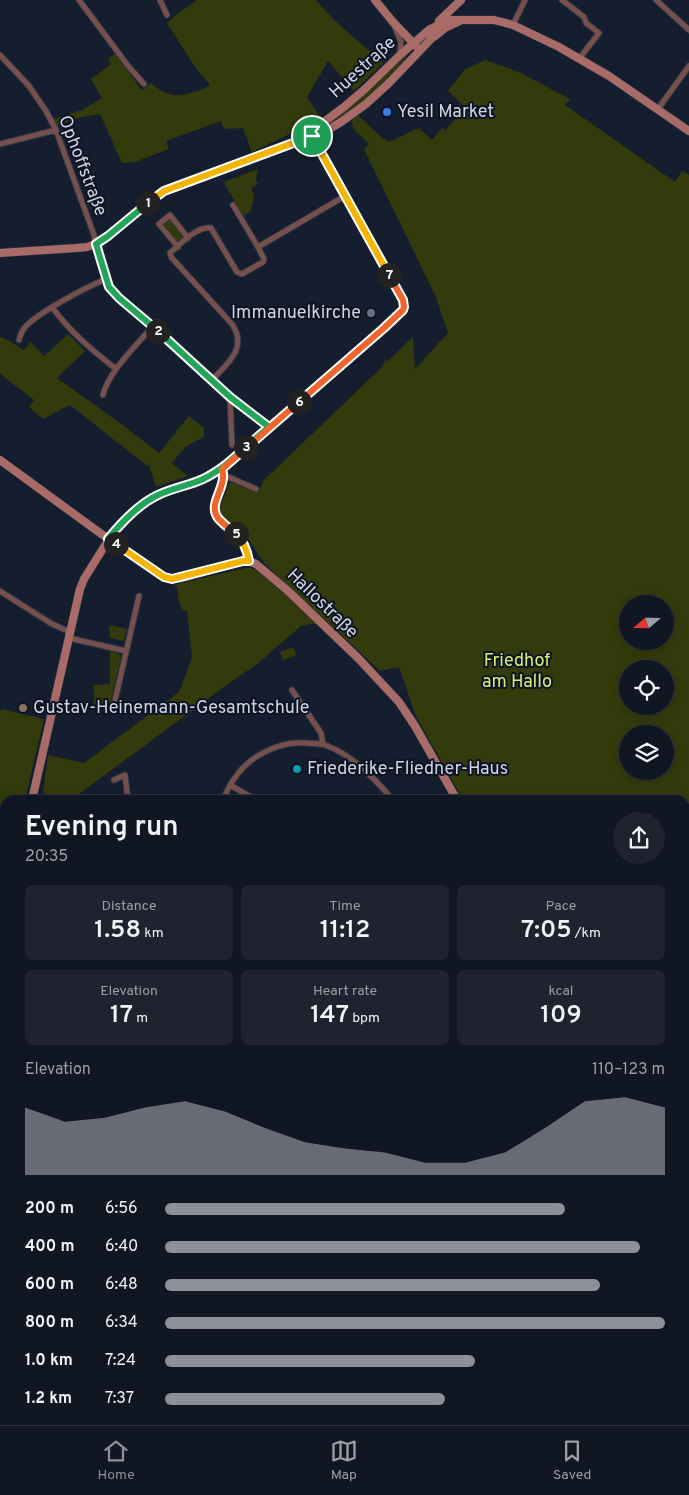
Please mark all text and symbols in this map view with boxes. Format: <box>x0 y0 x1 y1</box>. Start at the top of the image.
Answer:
street label: Huestraße <box>325 32 401 104</box>
place label: Yesil Market <box>397 101 494 124</box>
marker: Yesil Market <box>381 106 393 118</box>
street label: Ophoffstraße <box>52 112 112 220</box>
pin <box>291 115 333 157</box>
icon: arrive <box>298 122 326 150</box>
pin: 1 <box>136 190 160 216</box>
text: 1 <box>146 195 151 212</box>
pin: 7 <box>376 262 402 288</box>
text: 7 <box>386 267 393 284</box>
place label: Immanuelkirche <box>231 302 361 325</box>
marker: Immanuelkirche <box>365 307 377 319</box>
pin: 2 <box>146 318 170 344</box>
text: 2 <box>154 323 163 340</box>
pin: 6 <box>286 390 312 414</box>
text: 6 <box>295 394 304 411</box>
pin: 3 <box>234 434 258 460</box>
text: 3 <box>242 439 251 456</box>
pin: 5 <box>224 522 248 546</box>
text: 5 <box>232 526 241 543</box>
pin: 4 <box>104 532 128 556</box>
text: 4 <box>112 536 121 553</box>
street label: Hallostraße <box>281 564 363 644</box>
north arrow <box>619 595 674 650</box>
map controls <box>619 595 674 780</box>
park label: Friedhof am Hallo <box>482 650 552 694</box>
button: locate <box>619 660 674 715</box>
place label: Gustav-Heinemann-Gesamtschule <box>33 697 309 720</box>
marker: Gustav-Heinemann-Gesamtschule <box>17 702 29 714</box>
button: layers <box>619 725 674 780</box>
place label: Friederike-Fliedner-Haus <box>307 758 508 781</box>
marker: Friederike-Fliedner-Haus <box>291 763 303 775</box>
text: Evening run <box>25 810 179 846</box>
button: share <box>613 812 665 864</box>
text: 20:35 <box>25 847 68 867</box>
text: Distance <box>102 898 156 915</box>
text: Time <box>329 898 361 915</box>
text: Pace <box>546 898 576 915</box>
text: 1.58 <box>94 915 141 947</box>
text: 11:12 <box>320 915 370 947</box>
text: 7:05 <box>521 915 572 947</box>
text: km <box>141 925 164 942</box>
text: /km <box>572 925 601 942</box>
text: Elevation <box>100 983 158 1000</box>
text: Heart rate <box>313 983 377 1000</box>
text: kcal <box>549 983 573 1000</box>
text: 17 <box>110 1000 133 1032</box>
text: 147 <box>310 1000 349 1032</box>
text: 109 <box>540 1000 582 1032</box>
text: m <box>133 1010 148 1027</box>
text: bpm <box>349 1010 380 1027</box>
text: Elevation <box>25 1060 91 1080</box>
text: 110–123 m <box>592 1060 665 1080</box>
text: 200 m <box>25 1199 74 1219</box>
text: 6:56 <box>105 1199 138 1219</box>
text: 400 m <box>25 1237 74 1257</box>
text: 6:40 <box>105 1237 138 1257</box>
text: 600 m <box>25 1275 74 1295</box>
text: 6:48 <box>105 1275 138 1295</box>
text: 800 m <box>25 1313 74 1333</box>
text: 6:34 <box>105 1313 138 1333</box>
text: 1.0 km <box>25 1351 73 1371</box>
text: 7:24 <box>105 1351 136 1371</box>
text: 1.2 km <box>25 1389 72 1409</box>
text: 7:37 <box>105 1389 134 1409</box>
tab: Home <box>98 1437 135 1484</box>
tab: Map <box>330 1437 358 1484</box>
tab: Saved <box>553 1437 591 1484</box>

